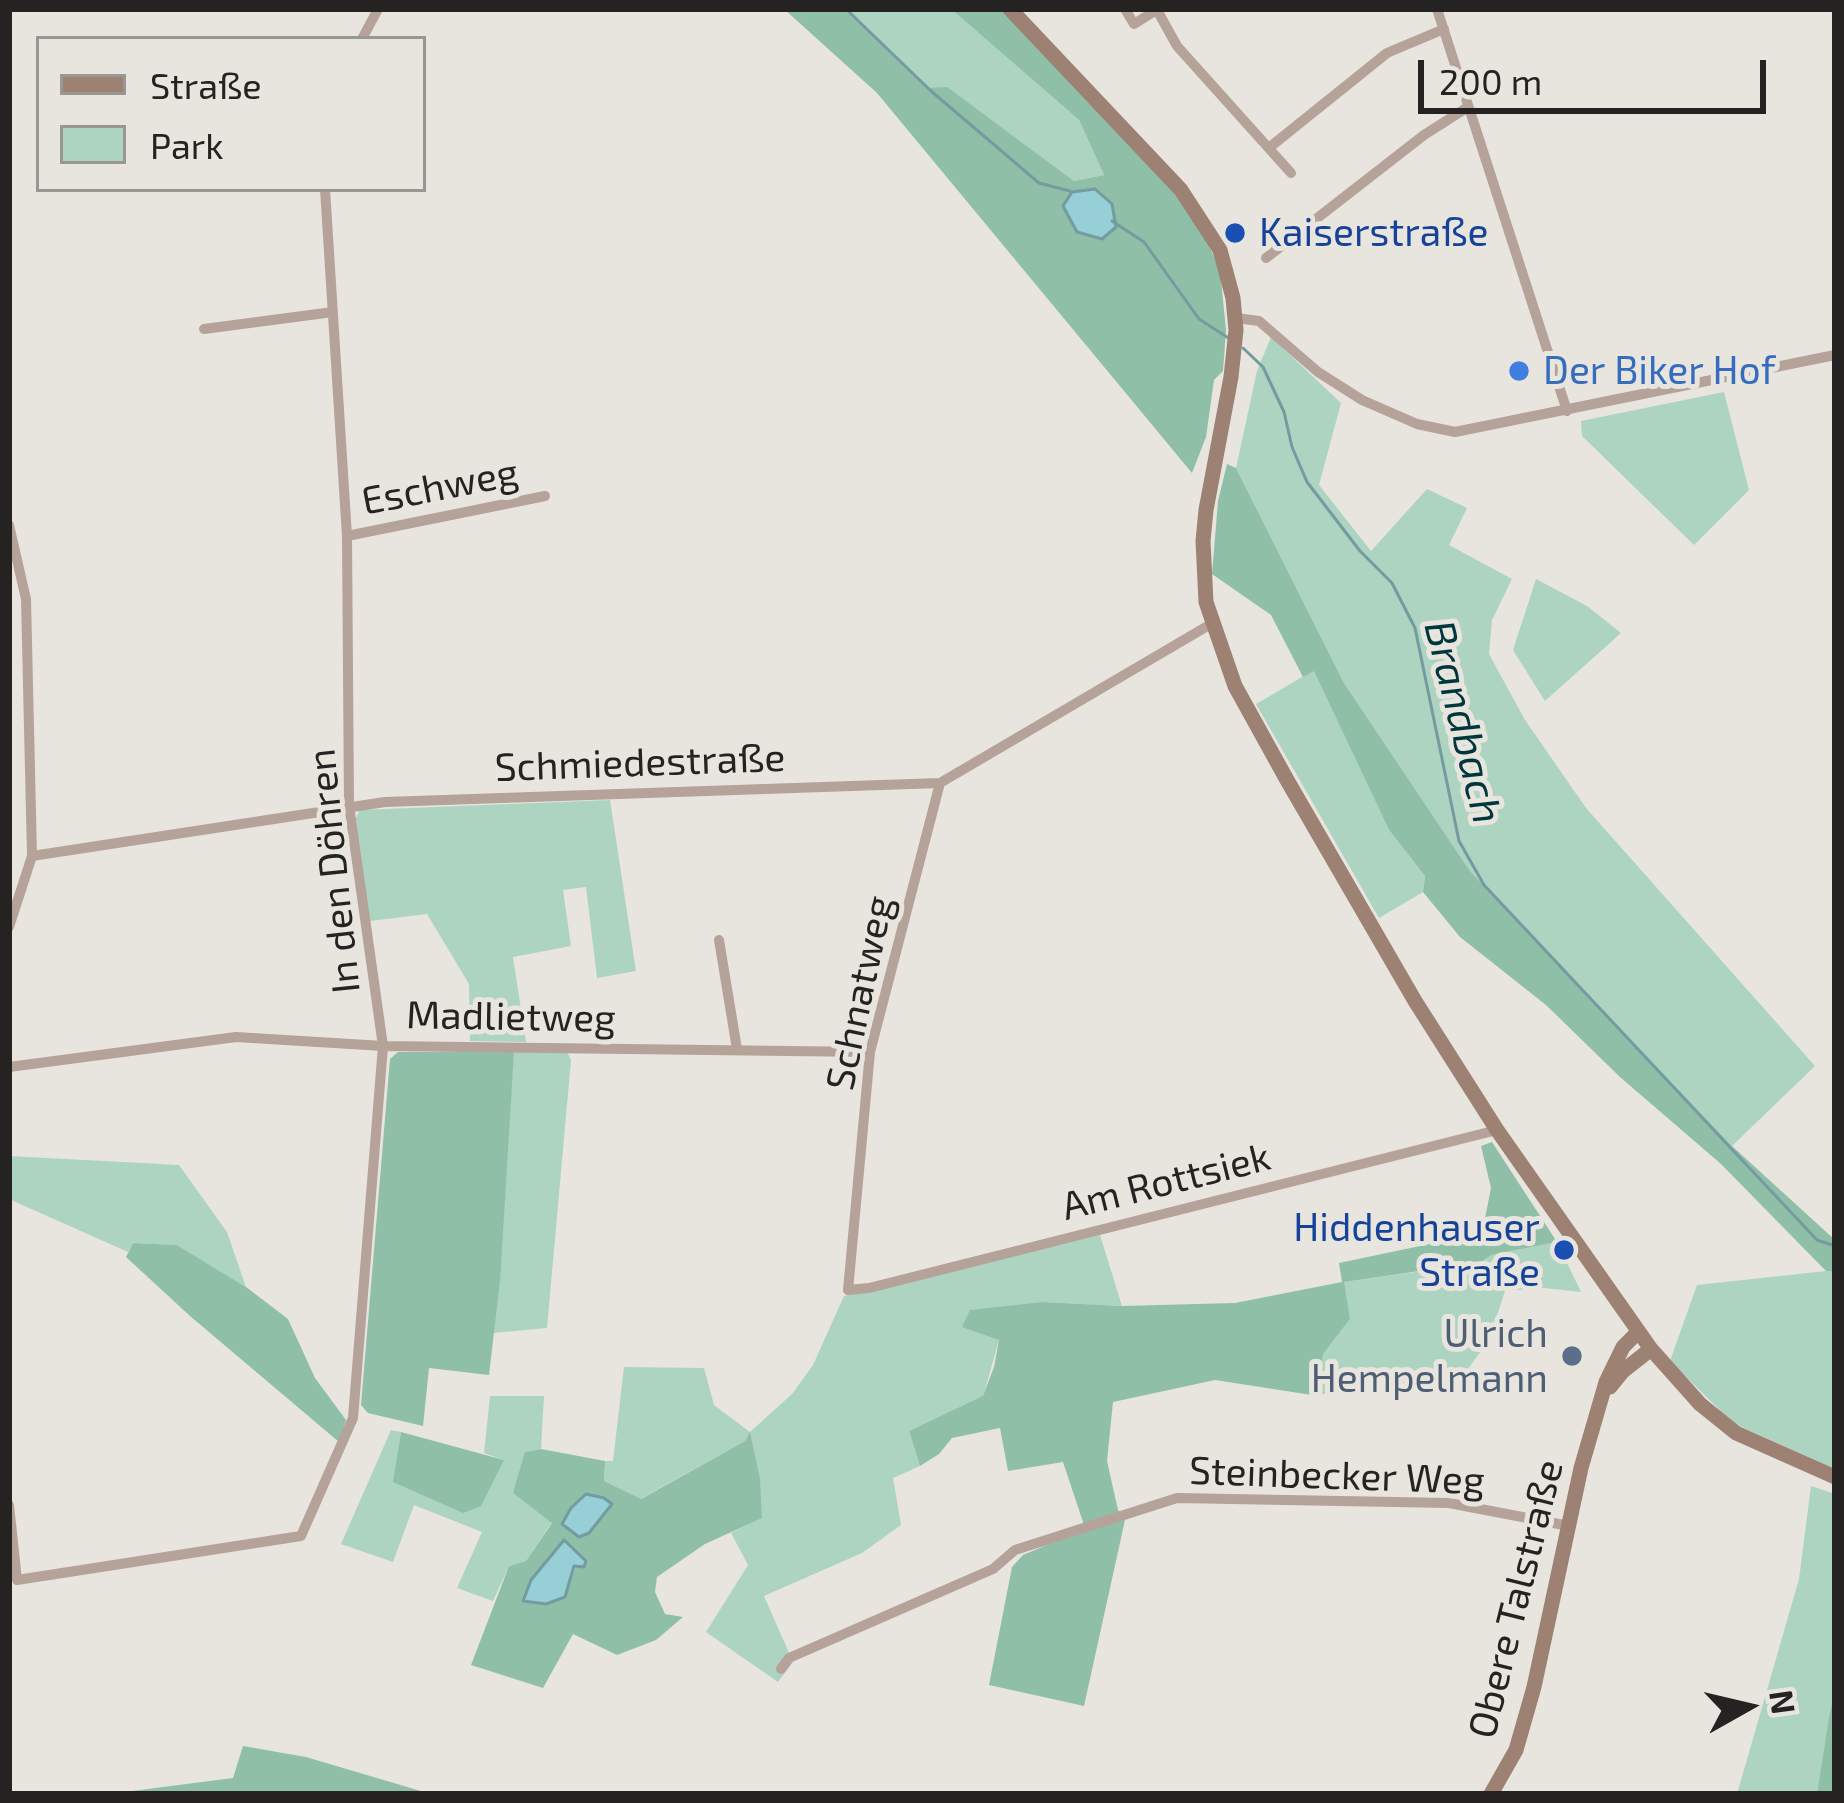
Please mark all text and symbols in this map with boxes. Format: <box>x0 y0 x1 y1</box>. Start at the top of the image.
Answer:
legend <box>36 36 426 192</box>
scale bar <box>1424 36 1772 110</box>
text: 200 m <box>1439 59 1542 102</box>
text: Straße <box>150 63 262 106</box>
text: Park <box>150 123 224 166</box>
place label: Kaiserstraße <box>1259 210 1489 256</box>
marker: Kaiserstraße <box>1222 220 1248 246</box>
place label: Der Biker Hof <box>1543 348 1776 394</box>
marker: Der Biker Hof <box>1506 358 1532 384</box>
street label: Eschweg <box>358 449 522 525</box>
water label: Brandbach <box>1413 615 1513 829</box>
street label: Schmiedestraße <box>494 735 786 791</box>
street label: In den Döhren <box>298 746 370 996</box>
street label: Schnatweg <box>817 892 903 1094</box>
street label: Madlietweg <box>406 992 616 1042</box>
street label: Am Rottsiek <box>1057 1134 1275 1230</box>
place label: Hiddenhauser Straße <box>1293 1205 1540 1296</box>
marker: Hiddenhauser Straße <box>1551 1237 1577 1263</box>
place label: Ulrich Hempelmann <box>1311 1311 1548 1402</box>
marker: Ulrich Hempelmann <box>1559 1343 1585 1369</box>
street label: Steinbecker Weg <box>1189 1447 1485 1505</box>
street label: Obere Talstraße <box>1459 1455 1573 1743</box>
north arrow <box>1688 1647 1808 1767</box>
text: N <box>1762 1687 1805 1717</box>

